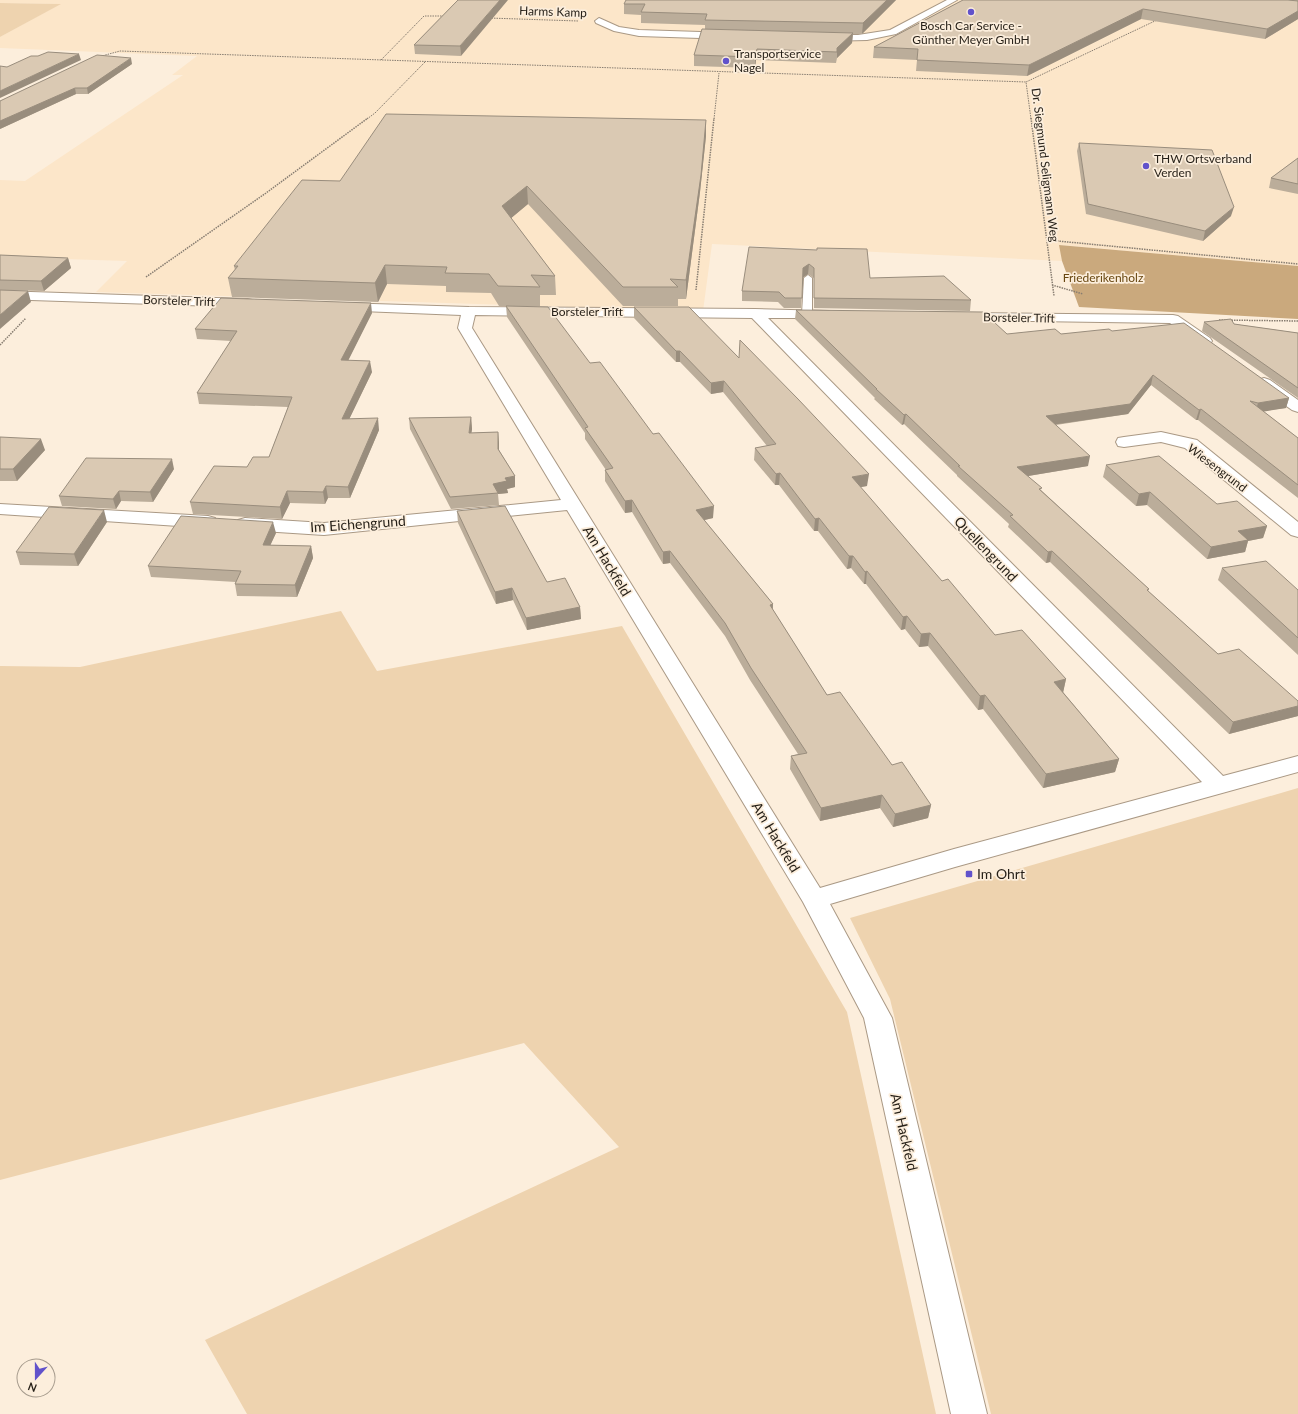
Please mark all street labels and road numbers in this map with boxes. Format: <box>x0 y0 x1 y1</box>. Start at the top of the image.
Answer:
street label: Harms Kamp <box>519 3 587 20</box>
street label: Dr. Siegmund Seligmann Weg <box>1029 87 1062 243</box>
street label: Borsteler Trift <box>143 292 216 309</box>
street label: Borsteler Trift <box>551 304 624 319</box>
street label: Borsteler Trift <box>983 309 1056 326</box>
street label: Wiesengrund <box>1185 440 1250 495</box>
street label: Im Eichengrund <box>310 512 406 535</box>
street label: Quellengrund <box>951 513 1022 585</box>
street label: Am Hackfeld <box>580 523 635 599</box>
street label: Am Hackfeld <box>749 799 804 875</box>
street label: Am Hackfeld <box>887 1091 922 1172</box>

